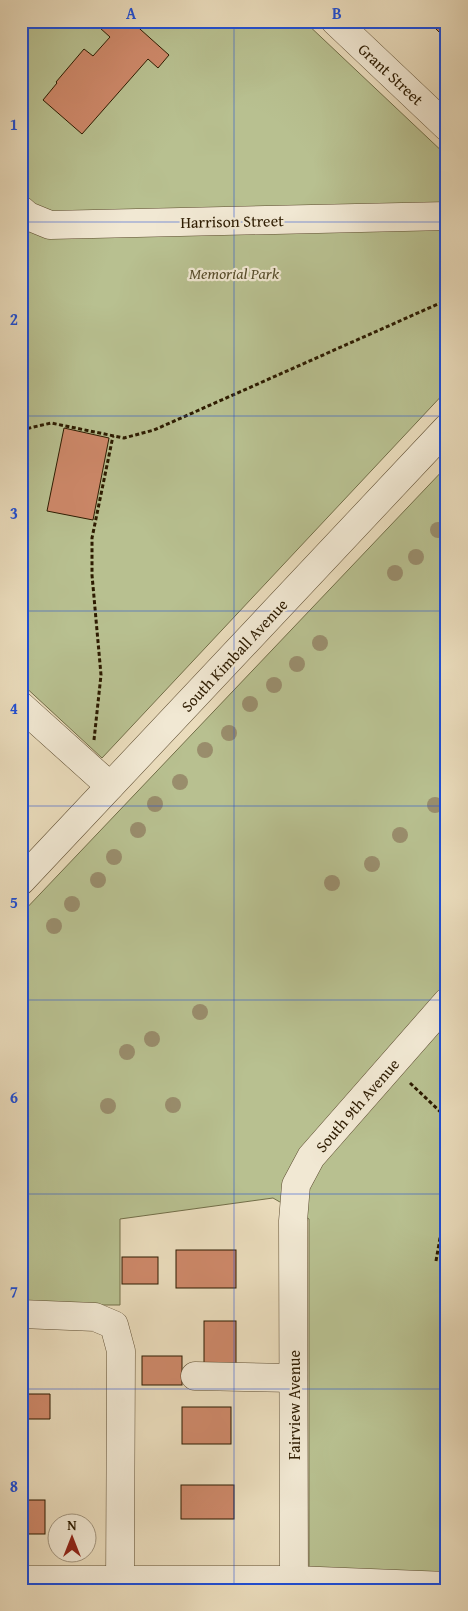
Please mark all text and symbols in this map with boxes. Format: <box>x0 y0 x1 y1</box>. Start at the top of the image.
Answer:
text: A <box>126 1 137 25</box>
text: B <box>332 1 342 25</box>
street label: Grant Street <box>353 37 429 111</box>
text: 1 <box>10 112 18 136</box>
street label: Harrison Street <box>180 208 284 234</box>
park label: Memorial Park <box>189 261 280 285</box>
text: 2 <box>10 307 18 331</box>
text: 3 <box>10 501 18 525</box>
street label: South Kimball Avenue <box>175 593 293 717</box>
text: 4 <box>10 696 18 720</box>
text: 5 <box>10 890 18 914</box>
street label: South 9th Avenue <box>309 1053 405 1157</box>
text: 6 <box>10 1085 18 1109</box>
text: 7 <box>10 1279 18 1303</box>
street label: Fairview Avenue <box>282 1350 306 1460</box>
text: 8 <box>10 1474 18 1498</box>
north arrow <box>48 1514 98 1564</box>
text: N <box>67 1515 77 1535</box>

